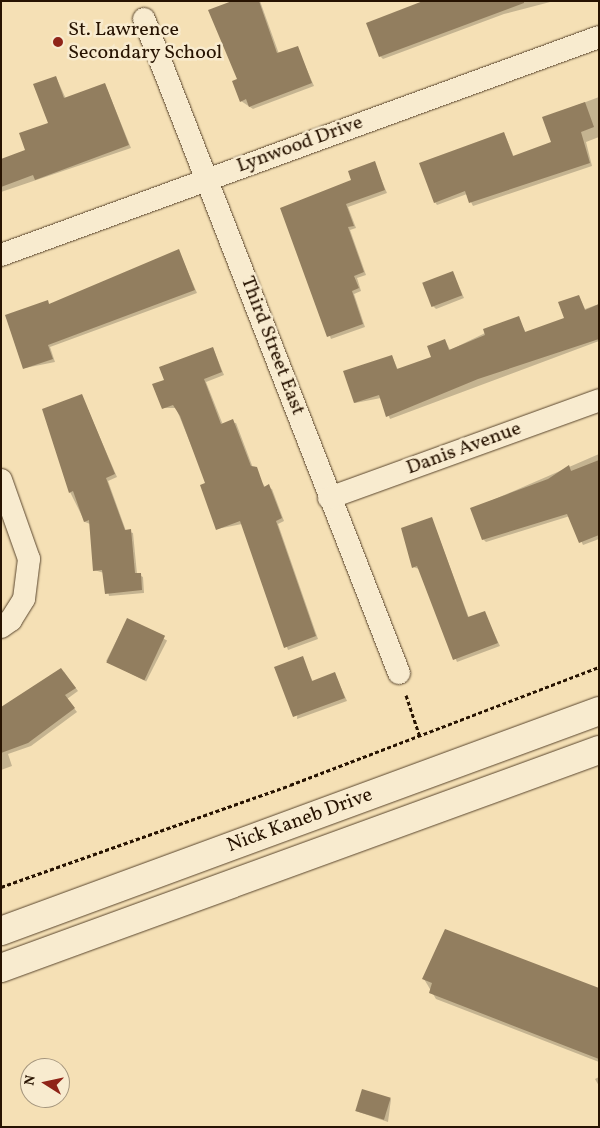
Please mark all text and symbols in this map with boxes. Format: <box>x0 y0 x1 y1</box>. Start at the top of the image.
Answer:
place label: St. Lawrence Secondary School <box>68 19 223 66</box>
marker: St. Lawrence Secondary School <box>52 36 64 48</box>
street label: Lynwood Drive <box>234 111 366 179</box>
street label: Third Street East <box>234 273 310 419</box>
street label: Danis Avenue <box>403 417 525 481</box>
street label: Nick Kaneb Drive <box>224 784 376 858</box>
north arrow <box>20 1058 70 1108</box>
text: N <box>20 1074 41 1087</box>

